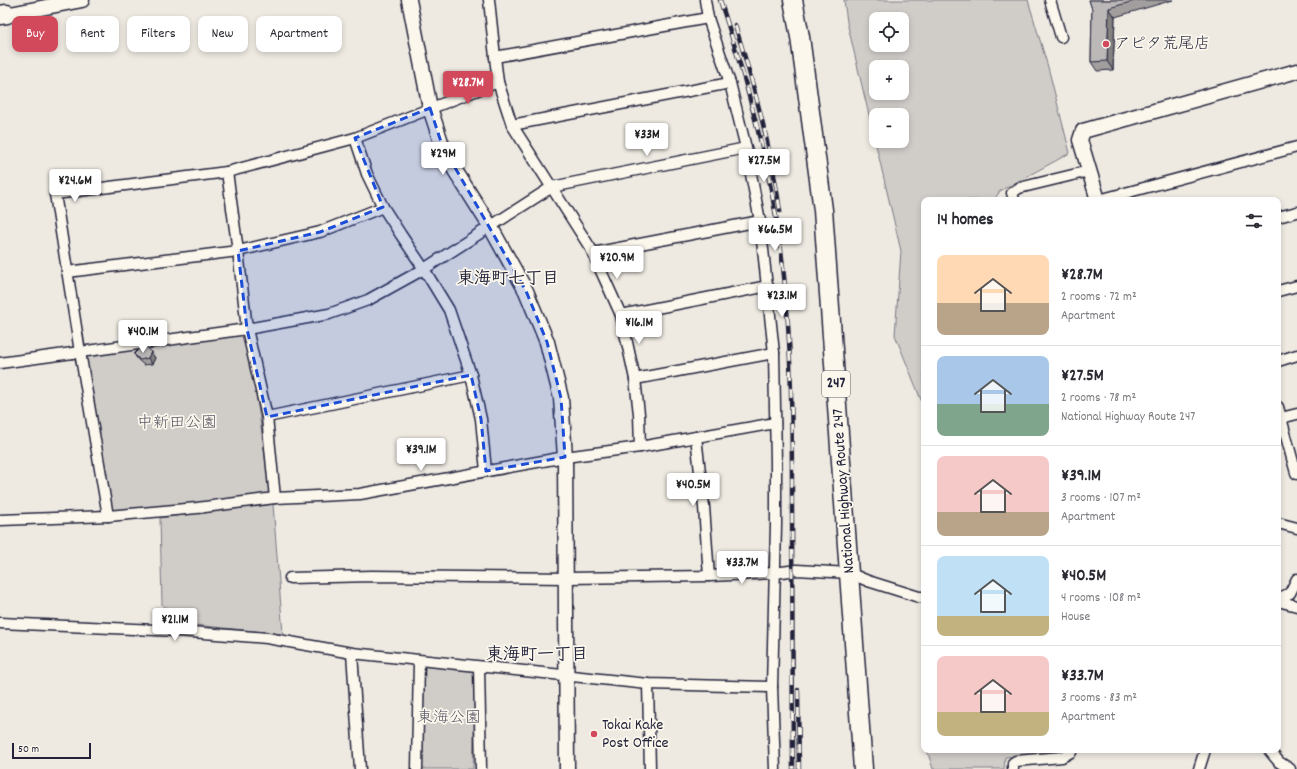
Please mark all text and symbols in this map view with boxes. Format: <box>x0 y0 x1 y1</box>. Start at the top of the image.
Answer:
map controls <box>869 12 909 148</box>
button: locate <box>869 12 909 52</box>
chip: Buy <box>12 16 58 52</box>
chip: Rent <box>66 16 119 52</box>
chip: Filters <box>127 16 190 52</box>
chip: New <box>198 16 248 52</box>
chip: Apartment <box>256 16 342 52</box>
place label: アピタ荒尾店 <box>1114 33 1210 56</box>
marker: アピタ荒尾店 <box>1101 39 1111 49</box>
button: + <box>869 60 909 100</box>
pin: ¥28.7M <box>435 71 501 105</box>
text: ¥28.7M <box>452 74 484 93</box>
button: − <box>869 108 909 148</box>
pin: ¥33M <box>623 123 671 157</box>
text: ¥33M <box>634 126 660 145</box>
pin: ¥29M <box>419 142 467 176</box>
text: ¥29M <box>430 145 456 164</box>
pin: ¥27.5M <box>731 149 797 183</box>
text: ¥27.5M <box>748 152 780 171</box>
pin: ¥24.6M <box>42 169 108 203</box>
text: ¥24.6M <box>58 172 92 191</box>
text: 14 homes <box>937 209 993 233</box>
icon: filters <box>1243 210 1265 232</box>
pin: ¥66.5M <box>742 218 808 252</box>
text: ¥66.5M <box>758 221 792 240</box>
pin: ¥20.9M <box>584 246 650 280</box>
text: ¥20.9M <box>600 249 634 268</box>
text: ¥28.7M <box>1061 264 1103 288</box>
district label: 東海町七丁目 <box>457 268 559 292</box>
icon: home <box>969 271 1017 319</box>
pin: ¥23.1M <box>749 284 815 318</box>
text: ¥23.1M <box>767 287 797 306</box>
text: 2 rooms · 72 m² <box>1061 288 1137 307</box>
text: Apartment <box>1061 307 1115 326</box>
pin: ¥16.1M <box>606 311 672 345</box>
text: ¥16.1M <box>625 314 653 333</box>
pin: ¥40.1M <box>110 320 176 354</box>
text: ¥40.1M <box>127 323 159 342</box>
text: ¥27.5M <box>1061 365 1104 389</box>
road number: 247 <box>822 371 850 397</box>
icon: home <box>969 372 1017 420</box>
text: 2 rooms · 78 m² <box>1061 389 1136 408</box>
street label: National Highway Route 247 <box>827 408 861 574</box>
text: National Highway Route 247 <box>1061 408 1195 427</box>
park label: 中新田公園 <box>137 412 217 435</box>
pin: ¥39.1M <box>388 438 454 472</box>
text: ¥39.1M <box>406 441 436 460</box>
text: ¥39.1M <box>1061 465 1101 489</box>
icon: home <box>969 472 1017 520</box>
pin: ¥40.5M <box>660 473 726 507</box>
text: ¥40.5M <box>676 476 710 495</box>
text: 3 rooms · 107 m² <box>1061 489 1141 508</box>
text: Apartment <box>1061 508 1115 527</box>
pin: ¥33.7M <box>709 551 775 585</box>
text: ¥33.7M <box>726 554 758 573</box>
text: ¥40.5M <box>1061 565 1106 589</box>
icon: home <box>969 572 1017 620</box>
text: 4 rooms · 108 m² <box>1061 589 1141 608</box>
pin: ¥21.1M <box>142 608 208 642</box>
text: House <box>1061 608 1090 627</box>
text: ¥21.1M <box>161 611 189 630</box>
district label: 東海町一丁目 <box>486 644 588 668</box>
text: ¥33.7M <box>1061 665 1104 689</box>
icon: home <box>969 672 1017 720</box>
text: 3 rooms · 83 m² <box>1061 689 1137 708</box>
park label: 東海公園 <box>417 707 481 730</box>
text: Apartment <box>1061 708 1115 727</box>
place label: Tokai Kake Post Office <box>602 714 669 755</box>
marker: Tokai Kake Post Office <box>589 729 599 739</box>
scale bar <box>12 741 91 760</box>
text: 50 m <box>18 742 39 758</box>

